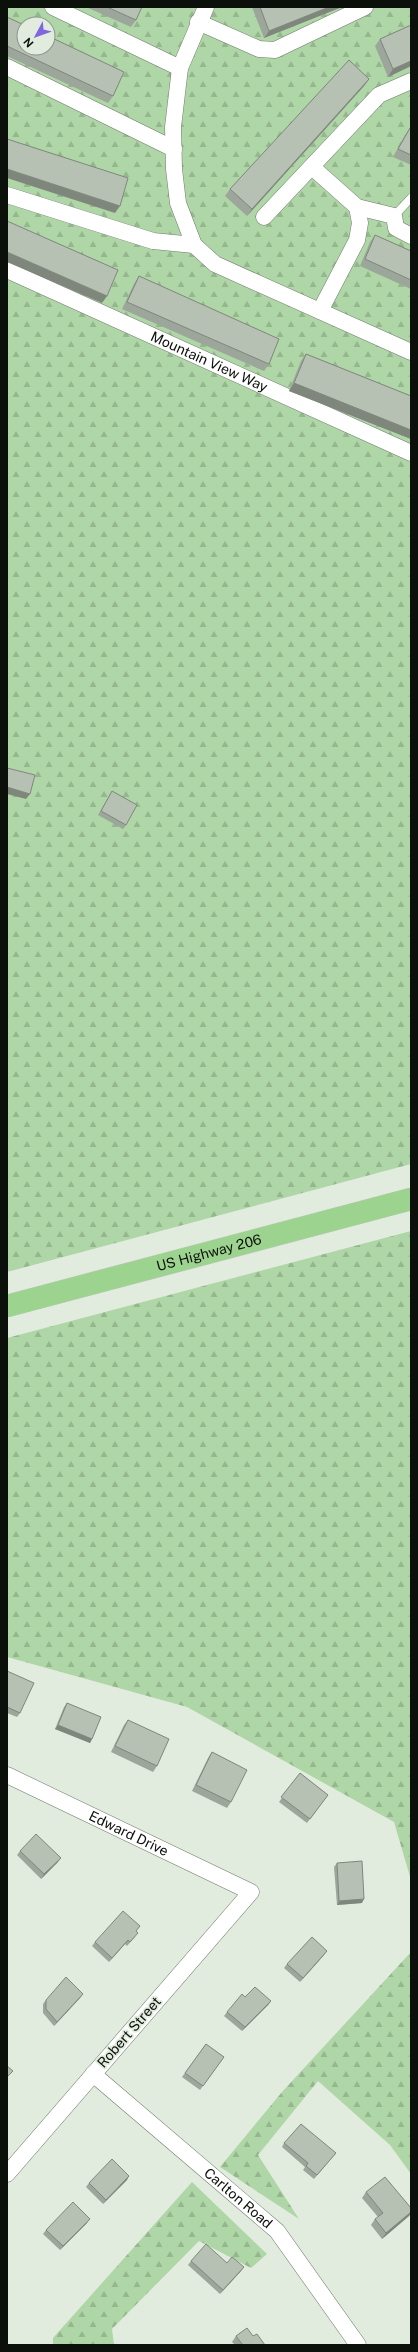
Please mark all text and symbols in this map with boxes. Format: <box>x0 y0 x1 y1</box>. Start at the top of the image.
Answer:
north arrow <box>16 16 56 56</box>
text: N <box>21 35 36 50</box>
street label: Mountain View Way <box>148 328 271 395</box>
street label: US Highway 206 <box>155 1231 264 1274</box>
street label: Edward Drive <box>86 1808 171 1859</box>
street label: Robert Street <box>94 1993 164 2071</box>
street label: Carlton Road <box>201 2165 276 2231</box>

